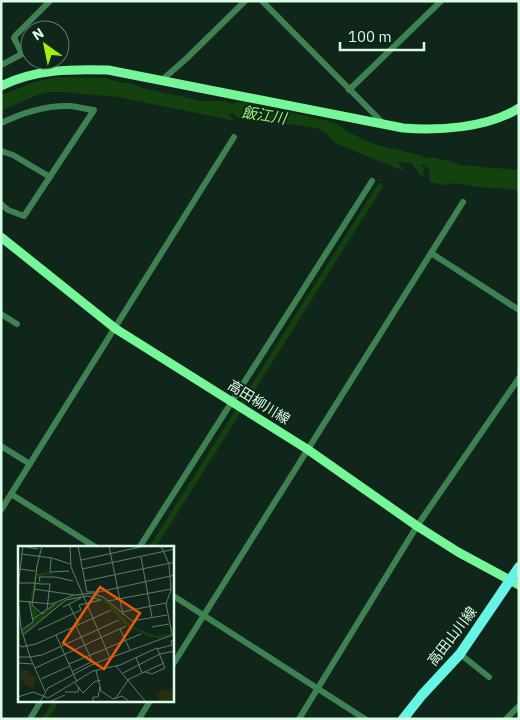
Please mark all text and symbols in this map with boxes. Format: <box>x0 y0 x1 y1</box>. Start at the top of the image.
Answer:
north arrow <box>20 20 70 70</box>
scale bar <box>340 20 424 52</box>
text: N <box>29 24 47 44</box>
text: 100 m <box>348 27 392 46</box>
water label: 飯江川 <box>240 102 290 128</box>
street label: 高田柳川線 <box>225 376 293 428</box>
inset map <box>18 546 174 702</box>
street label: 高田山川線 <box>423 603 481 669</box>

